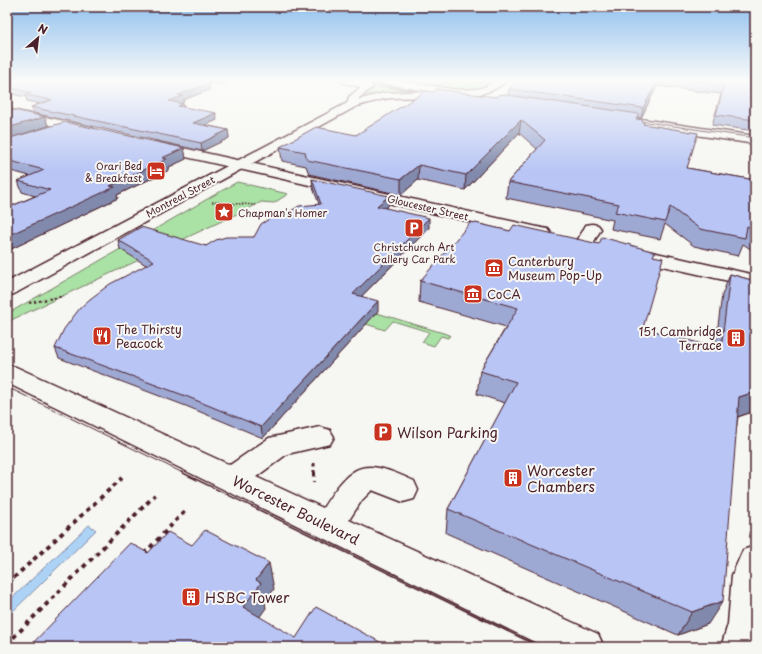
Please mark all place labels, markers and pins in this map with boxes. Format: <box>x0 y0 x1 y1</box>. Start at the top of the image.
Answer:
place label: Orari Bed & Breakfast <box>85 158 142 185</box>
hotel icon: Orari Bed & Breakfast <box>145 160 167 182</box>
place icon: Chapman's Homer <box>213 201 235 223</box>
place label: Chapman's Homer <box>238 205 327 220</box>
parking icon: Christchurch Art Gallery Car Park <box>403 217 425 239</box>
place label: Christchurch Art Gallery Car Park <box>372 239 456 266</box>
place label: Canterbury Museum Pop-Up <box>508 252 602 284</box>
museum icon: Canterbury Museum Pop-Up <box>483 257 505 279</box>
museum icon: CoCA <box>462 283 484 305</box>
place label: CoCA <box>487 285 521 303</box>
place label: The Thirsty Peacock <box>116 320 182 352</box>
place label: 151 Cambridge Terrace <box>639 322 722 354</box>
restaurant icon: The Thirsty Peacock <box>91 325 113 347</box>
building icon: 151 Cambridge Terrace <box>725 327 747 349</box>
parking icon: Wilson Parking <box>372 421 394 443</box>
place label: Wilson Parking <box>397 422 498 443</box>
place label: Worcester Chambers <box>527 460 595 497</box>
building icon: Worcester Chambers <box>502 467 524 489</box>
building icon: HSBC Tower <box>180 586 202 608</box>
place label: HSBC Tower <box>205 587 290 608</box>

